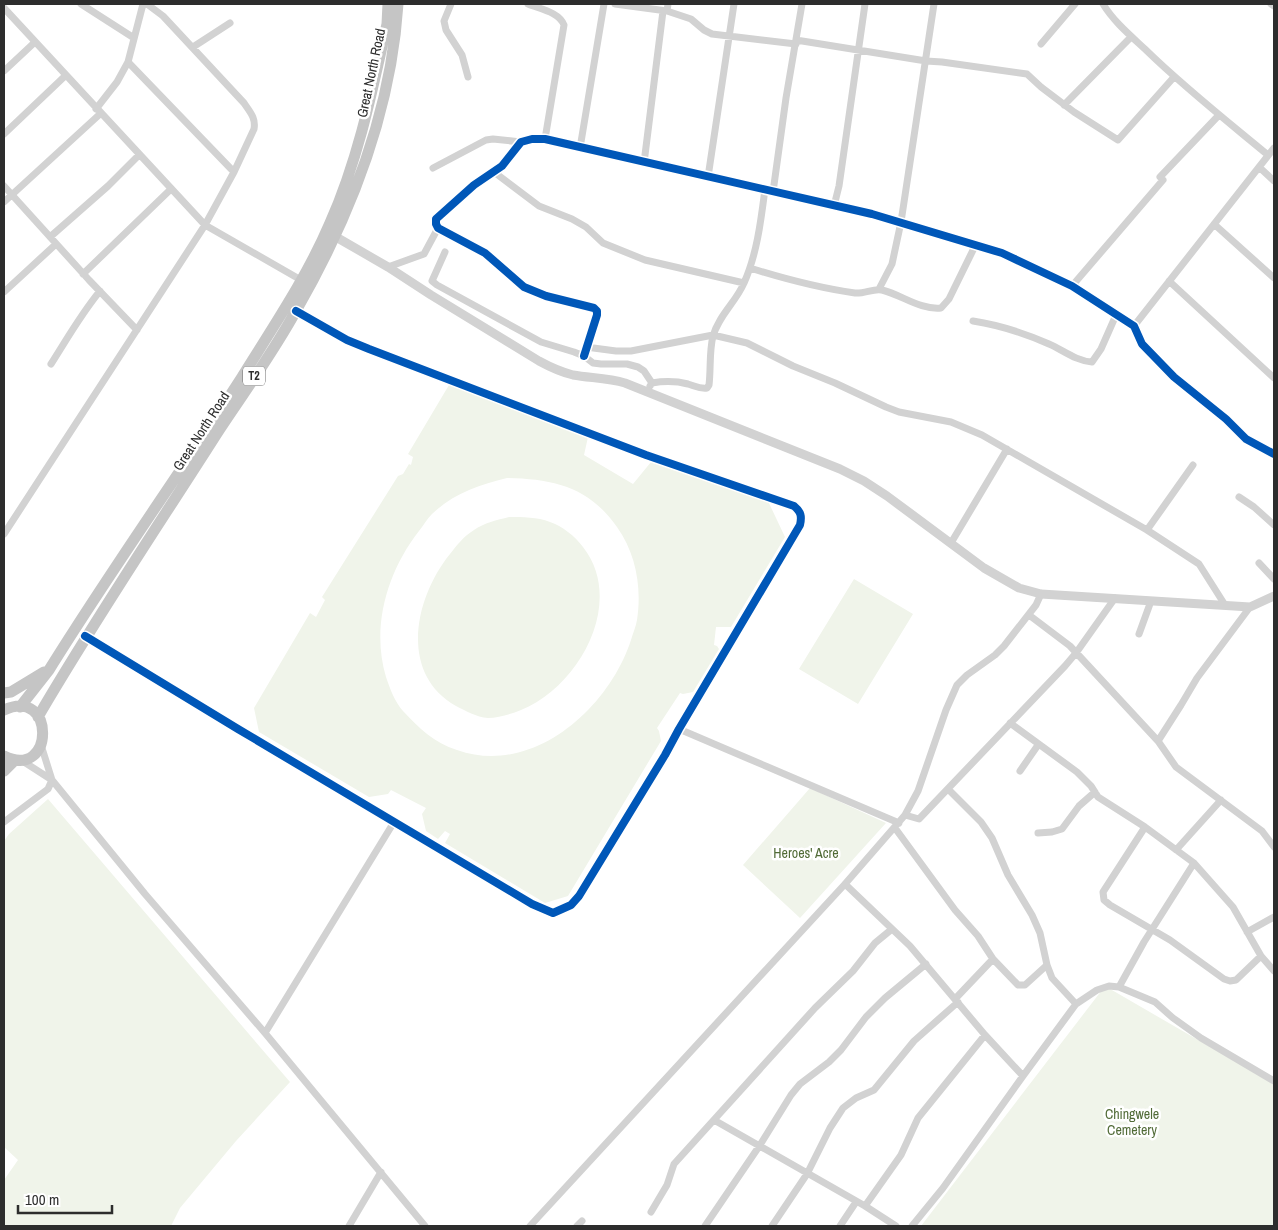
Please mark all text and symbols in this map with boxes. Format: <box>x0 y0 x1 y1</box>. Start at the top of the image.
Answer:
street label: Great North Road <box>353 27 389 119</box>
road number: T2 <box>243 366 265 386</box>
street label: Great North Road <box>169 388 233 474</box>
park label: Heroes' Acre <box>773 844 839 862</box>
park label: Chingwele Cemetery <box>1105 1105 1159 1139</box>
scale bar <box>18 1182 111 1214</box>
text: 100 m <box>25 1189 59 1210</box>

